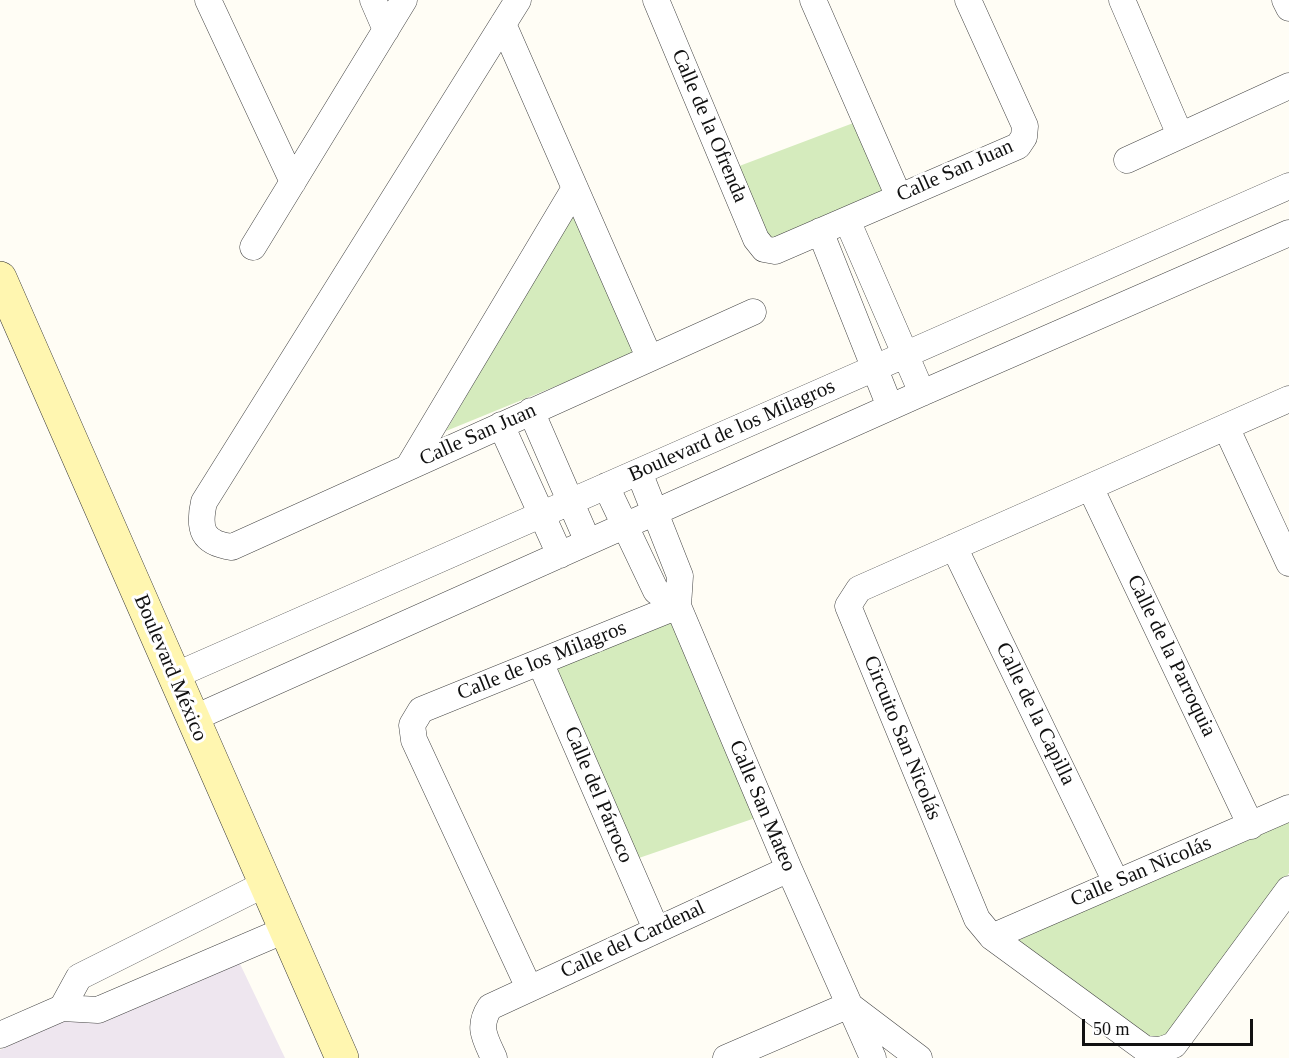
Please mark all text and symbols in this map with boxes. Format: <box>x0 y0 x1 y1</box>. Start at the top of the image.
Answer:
street label: Calle de la Ofrenda <box>665 46 753 206</box>
street label: Calle San Juan <box>893 134 1017 208</box>
street label: Boulevard de los Milagros <box>625 374 839 488</box>
street label: Calle San Juan <box>416 398 540 472</box>
street label: Calle de la Parroquia <box>1121 571 1221 741</box>
street label: Boulevard México <box>128 591 212 745</box>
street label: Calle de los Milagros <box>454 616 630 706</box>
street label: Calle de la Capilla <box>990 639 1080 789</box>
street label: Circuito San Nicolás <box>858 652 946 824</box>
street label: Calle del Párroco <box>558 723 638 867</box>
street label: Calle San Mateo <box>723 737 801 875</box>
street label: Calle San Nicolás <box>1067 831 1215 913</box>
street label: Calle del Cardenal <box>557 896 709 984</box>
scale bar <box>1085 1007 1256 1045</box>
text: 50 m <box>1093 1019 1130 1039</box>

